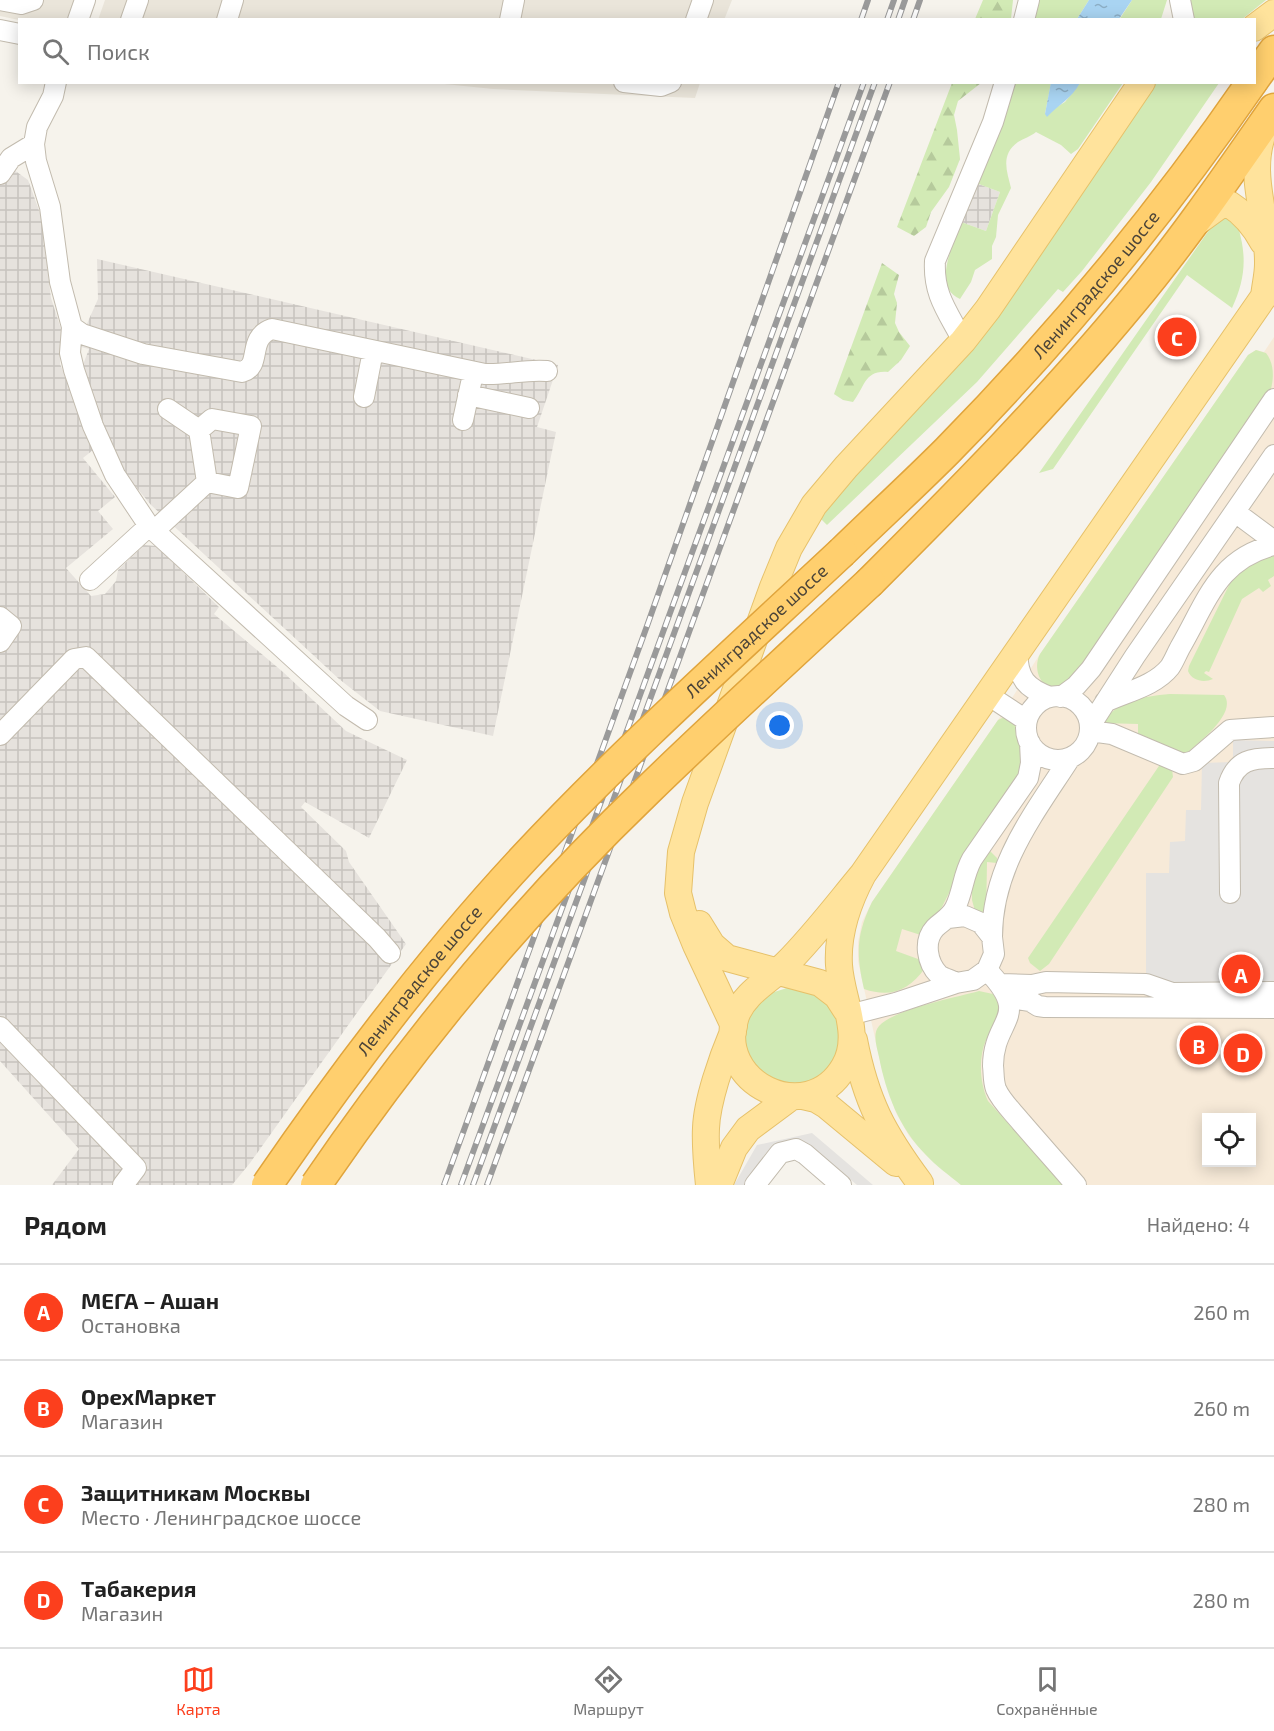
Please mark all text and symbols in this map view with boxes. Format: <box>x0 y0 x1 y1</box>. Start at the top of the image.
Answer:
search box <box>18 18 1256 84</box>
icon: search <box>39 35 72 68</box>
text: Поиск <box>87 38 150 64</box>
street label: Ленинградское шоссе <box>1027 206 1164 363</box>
pin: C <box>1158 314 1196 360</box>
street label: Ленинградское шоссе <box>680 559 832 702</box>
your location <box>765 711 794 740</box>
street label: Ленинградское шоссе <box>352 901 486 1060</box>
pin: A <box>1222 952 1260 996</box>
pin: B <box>1180 1022 1218 1068</box>
pin: D <box>1224 1030 1262 1076</box>
map controls <box>1202 1113 1256 1167</box>
button: locate <box>1202 1113 1256 1167</box>
text: Рядом <box>24 1209 107 1240</box>
text: Найдено: 4 <box>1147 1212 1250 1236</box>
text: МЕГА – Ашан <box>81 1287 219 1313</box>
text: A <box>37 1300 50 1324</box>
text: 260 m <box>1193 1300 1250 1324</box>
text: Остановка <box>81 1313 181 1337</box>
text: ОрехМаркет <box>81 1383 216 1409</box>
text: B <box>37 1396 50 1420</box>
text: 260 m <box>1193 1396 1250 1420</box>
text: Магазин <box>81 1409 163 1433</box>
text: Защитникам Москвы <box>81 1479 311 1505</box>
text: C <box>38 1492 49 1516</box>
text: 280 m <box>1193 1492 1250 1516</box>
text: Место · Ленинградское шоссе <box>81 1505 361 1529</box>
text: Табакерия <box>81 1575 196 1601</box>
text: D <box>37 1588 50 1612</box>
text: 280 m <box>1193 1588 1250 1612</box>
text: Магазин <box>81 1601 163 1625</box>
tab: Карта <box>176 1663 221 1718</box>
tab: Маршрут <box>573 1663 644 1718</box>
tab: Сохранённые <box>996 1663 1098 1718</box>

